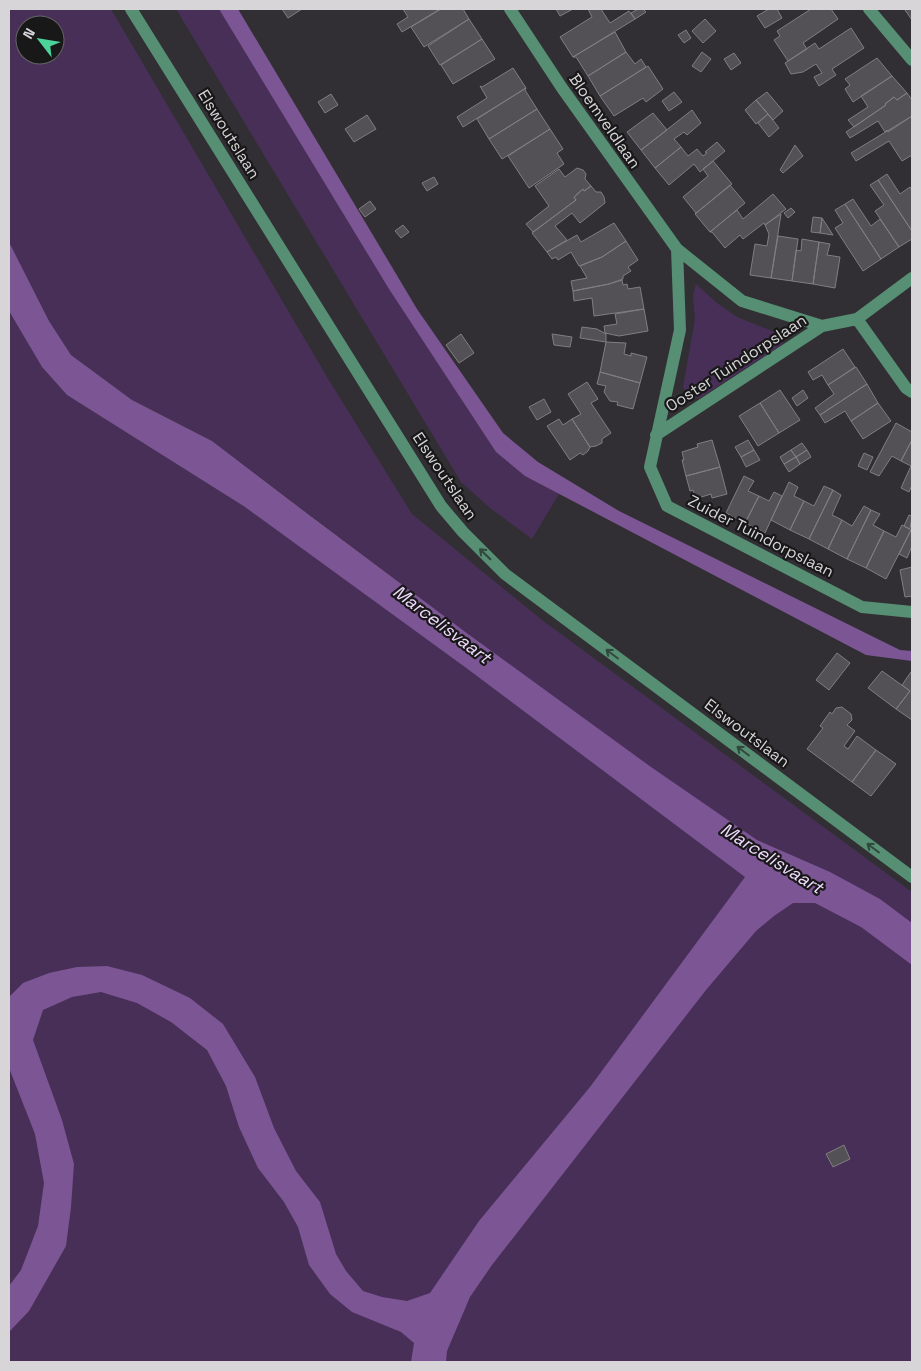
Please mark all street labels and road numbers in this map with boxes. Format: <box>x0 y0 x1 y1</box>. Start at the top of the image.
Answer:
street label: Bloemveldlaan <box>564 69 646 173</box>
street label: Elswoutslaan <box>193 85 265 183</box>
street label: Ooster Tuindorpslaan <box>662 310 810 416</box>
street label: Elswoutslaan <box>408 428 482 524</box>
street label: Zuider Tuindorpslaan <box>684 490 838 582</box>
street label: Elswoutslaan <box>700 694 794 772</box>

